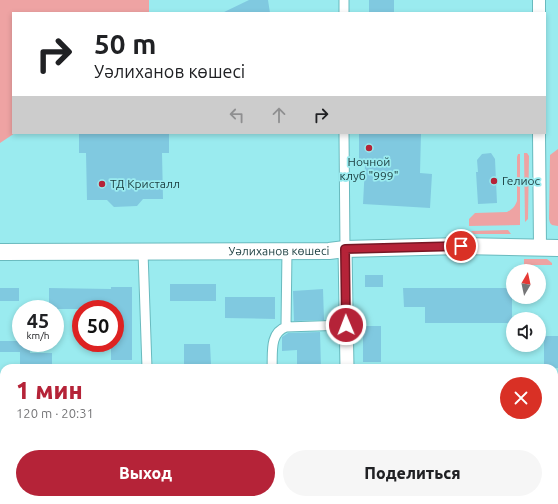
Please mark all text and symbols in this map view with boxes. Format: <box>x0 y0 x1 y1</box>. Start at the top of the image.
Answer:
icon: right <box>28 28 80 80</box>
text: 50 m <box>94 28 156 59</box>
text: Уәлиханов көшесі <box>94 61 245 81</box>
icon: left <box>226 104 248 126</box>
icon: ahead <box>268 104 290 126</box>
icon: right <box>310 104 332 126</box>
marker: Ночной клуб "999" <box>364 143 374 153</box>
place label: Ночной клуб "999" <box>340 155 398 182</box>
place label: Гелиос <box>502 174 541 187</box>
marker: Гелиос <box>489 176 499 186</box>
place label: ТД Кристалл <box>110 177 180 190</box>
marker: ТД Кристалл <box>97 179 107 189</box>
pin <box>444 229 478 263</box>
icon: arrive <box>450 235 472 257</box>
street label: Уәлиханов көшесі <box>229 244 330 257</box>
north arrow <box>506 264 546 304</box>
map controls <box>506 264 546 352</box>
speed limit sign: 50 <box>72 300 124 352</box>
position arrow <box>325 304 367 346</box>
text: 45 <box>27 309 49 332</box>
button: sound <box>506 312 546 352</box>
text: km/h <box>26 330 50 341</box>
text: 1 мин <box>16 377 83 404</box>
button: close <box>500 377 542 419</box>
text: 120 m · 20:31 <box>16 406 94 420</box>
button: Выход <box>16 450 275 496</box>
button: Поделиться <box>283 450 542 496</box>

